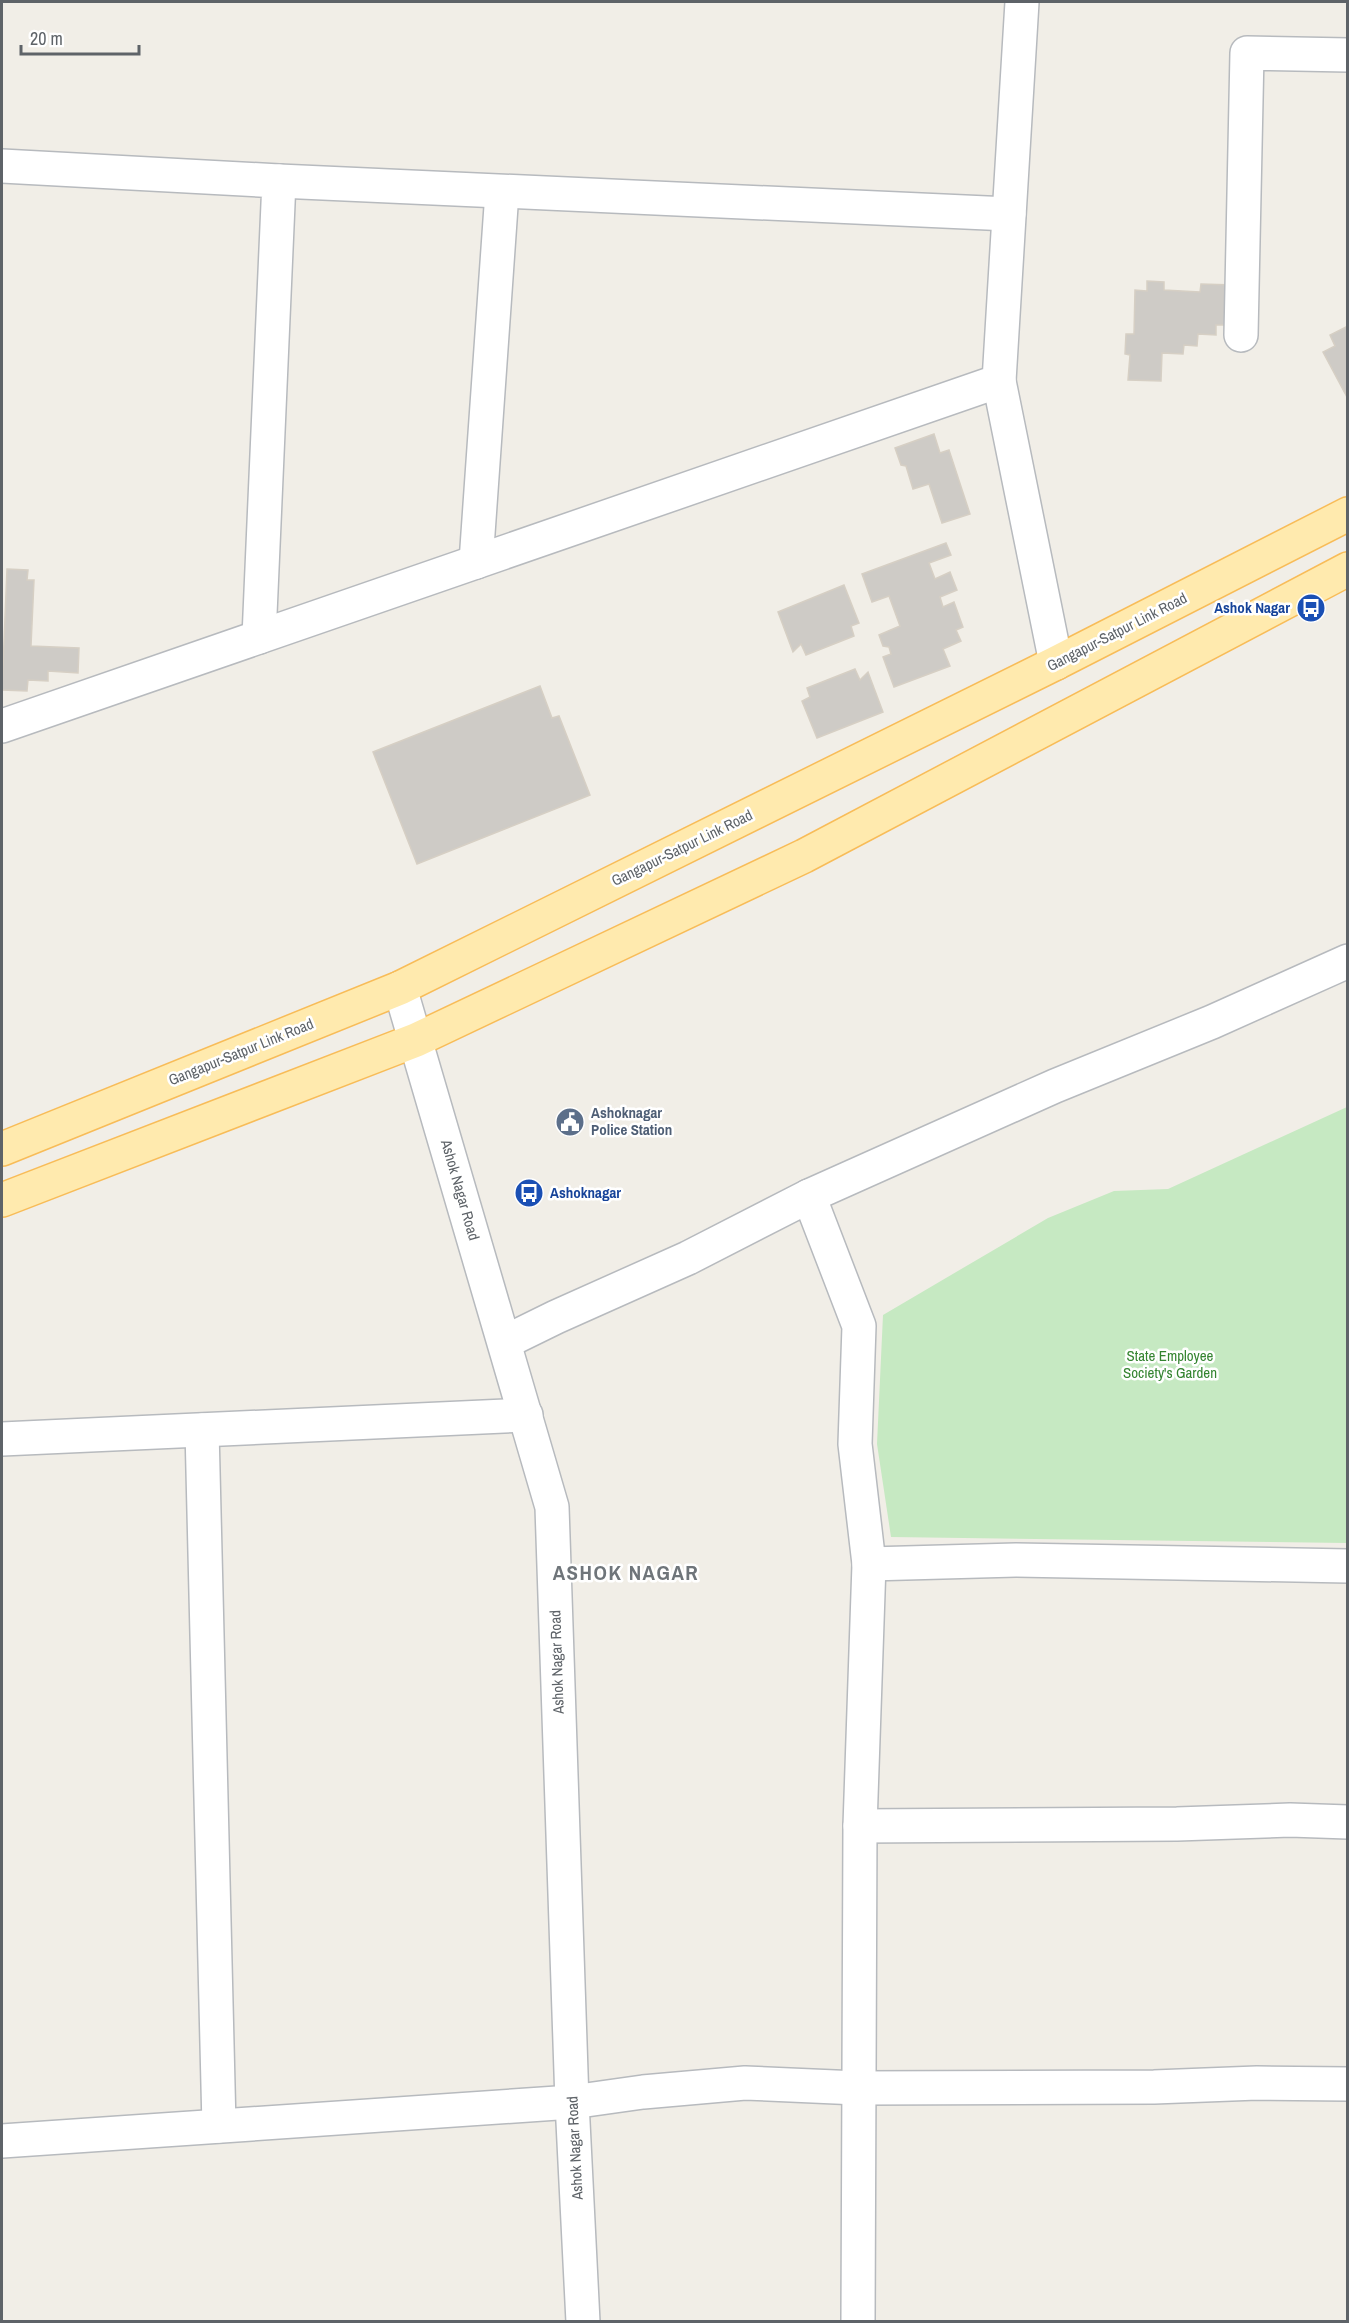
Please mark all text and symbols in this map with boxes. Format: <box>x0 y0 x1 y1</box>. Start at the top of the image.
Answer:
scale bar <box>21 18 140 56</box>
text: 20 m <box>30 26 63 51</box>
street label: Gangapur-Satpur Link Road <box>1043 587 1190 676</box>
bus stop icon: Ashok Nagar <box>1295 592 1327 624</box>
place label: Ashok Nagar <box>1214 597 1290 618</box>
street label: Gangapur-Satpur Link Road <box>608 804 756 891</box>
street label: Gangapur-Satpur Link Road <box>165 1013 316 1090</box>
place label: Ashoknagar Police Station <box>591 1102 672 1140</box>
public building icon: Ashoknagar Police Station <box>554 1106 586 1138</box>
street label: Ashok Nagar Road <box>436 1136 485 1243</box>
bus stop icon: Ashoknagar <box>513 1177 545 1209</box>
place label: Ashoknagar <box>550 1182 621 1203</box>
park label: State Employee Society's Garden <box>1123 1345 1217 1383</box>
district label: ASHOK NAGAR <box>553 1558 699 1587</box>
street label: Ashok Nagar Road <box>544 1610 569 1715</box>
street label: Ashok Nagar Road <box>561 2096 588 2201</box>

